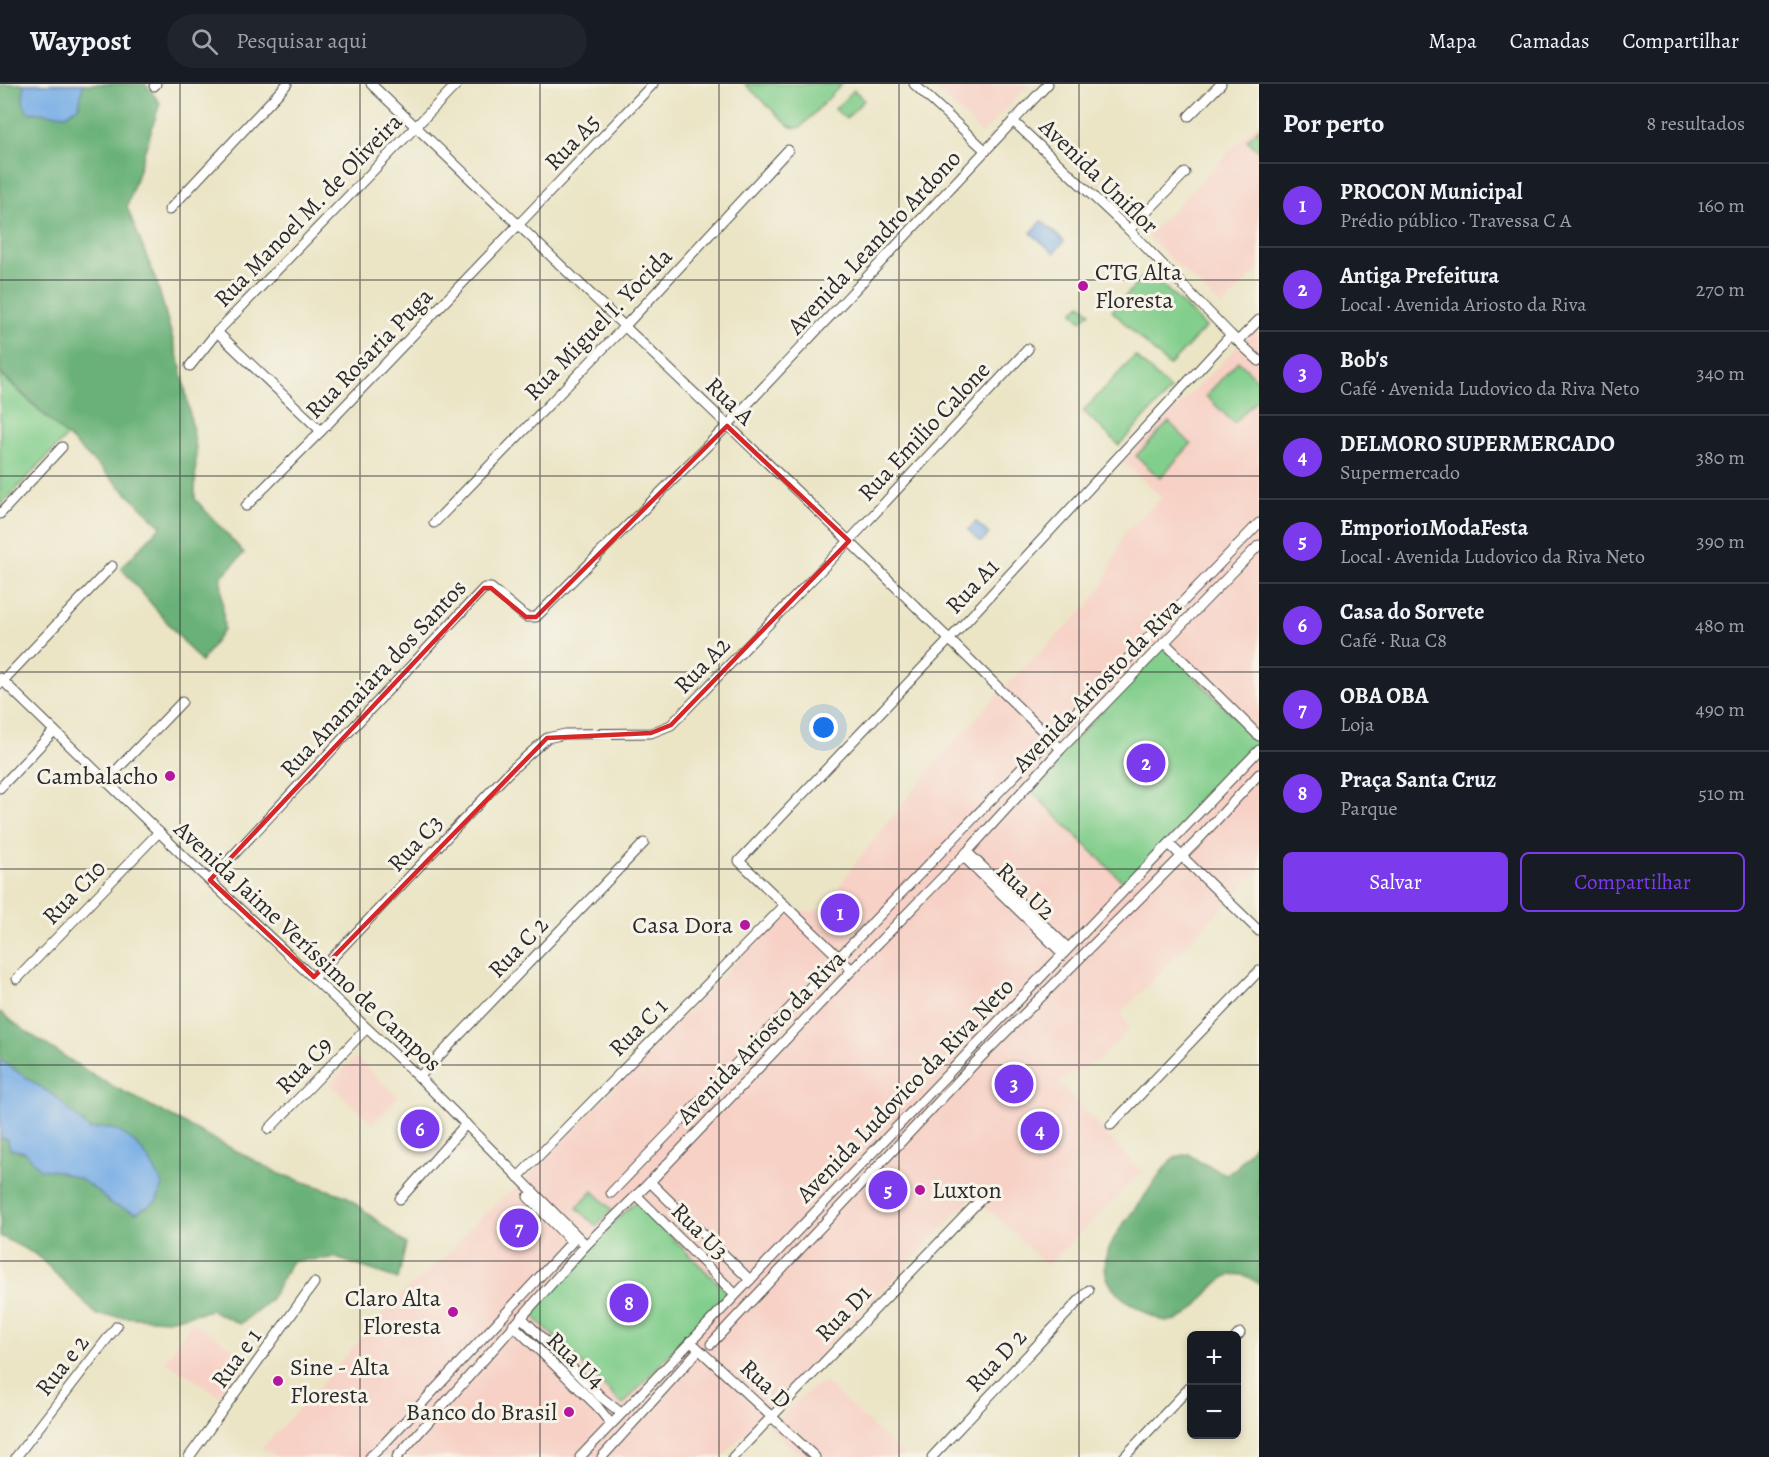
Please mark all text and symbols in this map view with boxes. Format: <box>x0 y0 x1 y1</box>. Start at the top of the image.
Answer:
search box <box>167 14 587 68</box>
text: Waypost <box>30 22 131 60</box>
icon: search <box>188 25 221 58</box>
text: Pesquisar aqui <box>236 26 367 56</box>
text: Mapa <box>1428 27 1477 55</box>
text: Camadas <box>1510 27 1589 55</box>
text: Compartilhar <box>1622 27 1739 55</box>
street label: Rua Manoel M. de Oliveira <box>207 105 410 314</box>
text: Por perto <box>1283 106 1384 141</box>
street label: Rua A5 <box>537 107 607 177</box>
street label: Avenida Uniflor <box>1032 110 1166 241</box>
text: 8 resultados <box>1647 110 1745 137</box>
street label: Avenida Leandro Ardono <box>779 143 968 342</box>
text: PROCON Municipal <box>1340 177 1523 207</box>
text: 1 <box>1299 192 1306 219</box>
text: 160 m <box>1698 192 1745 219</box>
text: Prédio público · Travessa C A <box>1340 207 1571 234</box>
street label: Rua Miguel I. Yocida <box>517 240 680 407</box>
place label: CTG Alta Floresta <box>1095 256 1183 316</box>
text: Antiga Prefeitura <box>1340 261 1499 291</box>
text: 2 <box>1298 276 1307 303</box>
text: 270 m <box>1696 276 1745 303</box>
marker: CTG Alta Floresta <box>1076 279 1090 293</box>
street label: Rua Rosaria Puga <box>298 280 440 425</box>
text: Local · Avenida Ariosto da Riva <box>1340 291 1587 318</box>
text: Bob's <box>1340 345 1388 375</box>
street label: Rua Emilio Calone <box>851 354 997 508</box>
text: 3 <box>1298 360 1307 387</box>
text: 340 m <box>1696 360 1745 387</box>
street label: Rua A <box>698 370 762 433</box>
text: Café · Avenida Ludovico da Riva Neto <box>1340 375 1639 402</box>
text: DELMORO SUPERMERCADO <box>1340 429 1615 459</box>
text: 4 <box>1298 444 1307 471</box>
text: 380 m <box>1696 444 1745 471</box>
text: Supermercado <box>1340 459 1460 486</box>
text: Emporio1ModaFesta <box>1340 513 1528 543</box>
text: 5 <box>1298 528 1307 555</box>
text: 390 m <box>1696 528 1745 555</box>
text: Local · Avenida Ludovico da Riva Neto <box>1340 543 1645 570</box>
street label: Rua A1 <box>938 551 1006 621</box>
street label: Rua Anamaiara dos Santos <box>273 572 473 784</box>
street label: Avenida Ariosto da Riva <box>1005 590 1189 780</box>
text: Casa do Sorvete <box>1340 597 1484 627</box>
text: 6 <box>1298 612 1307 639</box>
text: 480 m <box>1695 612 1745 639</box>
text: Café · Rua C8 <box>1340 627 1447 654</box>
street label: Rua A2 <box>667 629 737 701</box>
text: OBA OBA <box>1340 681 1429 711</box>
text: 7 <box>1298 696 1307 723</box>
text: 490 m <box>1696 696 1745 723</box>
text: Loja <box>1340 711 1374 738</box>
your location <box>809 713 838 742</box>
pin: 2 <box>1126 740 1166 786</box>
place label: Cambalacho <box>36 760 158 792</box>
text: Praça Santa Cruz <box>1340 765 1496 795</box>
marker: Cambalacho <box>163 769 177 783</box>
text: 8 <box>1298 780 1307 807</box>
text: 510 m <box>1698 780 1745 807</box>
text: Parque <box>1340 795 1398 822</box>
street label: Rua C3 <box>380 807 450 879</box>
street label: Avenida Jaime Veríssimo de Campos <box>167 813 449 1079</box>
button: Salvar <box>1283 852 1508 912</box>
button: Compartilhar <box>1520 852 1745 912</box>
street label: Rua C10 <box>35 853 113 931</box>
street label: Rua U2 <box>989 855 1063 927</box>
pin: 1 <box>820 890 860 936</box>
street label: Rua C 2 <box>481 909 555 985</box>
place label: Casa Dora <box>632 909 734 941</box>
marker: Casa Dora <box>738 918 752 932</box>
street label: Avenida Ariosto da Riva <box>669 942 853 1132</box>
street label: Avenida Ludovico da Riva Neto <box>788 971 1021 1210</box>
street label: Rua C 1 <box>602 991 674 1063</box>
street label: Rua C9 <box>269 1029 339 1101</box>
pin: 3 <box>994 1062 1034 1106</box>
pin: 6 <box>400 1106 440 1152</box>
pin: 4 <box>1020 1108 1060 1154</box>
pin: 5 <box>868 1168 908 1212</box>
place label: Luxton <box>932 1174 1002 1206</box>
marker: Luxton <box>913 1183 927 1197</box>
street label: Rua U3 <box>664 1195 736 1267</box>
pin: 7 <box>500 1206 538 1250</box>
street label: Rua D1 <box>808 1277 878 1349</box>
pin: 8 <box>610 1280 648 1326</box>
place label: Claro Alta Floresta <box>345 1282 442 1342</box>
marker: Claro Alta Floresta <box>446 1305 460 1319</box>
street label: Rua D 2 <box>958 1321 1034 1399</box>
street label: Rua e 1 <box>203 1322 269 1394</box>
street label: Rua U4 <box>540 1324 612 1396</box>
street label: Rua e 2 <box>28 1328 96 1402</box>
map controls <box>1187 1331 1241 1439</box>
button: + <box>1187 1331 1241 1385</box>
place label: Sine - Alta Floresta <box>290 1351 390 1411</box>
street label: Rua D <box>733 1352 799 1416</box>
marker: Sine - Alta Floresta <box>271 1374 285 1388</box>
button: − <box>1187 1385 1241 1439</box>
place label: Banco do Brasil <box>406 1396 557 1428</box>
marker: Banco do Brasil <box>562 1405 576 1419</box>

